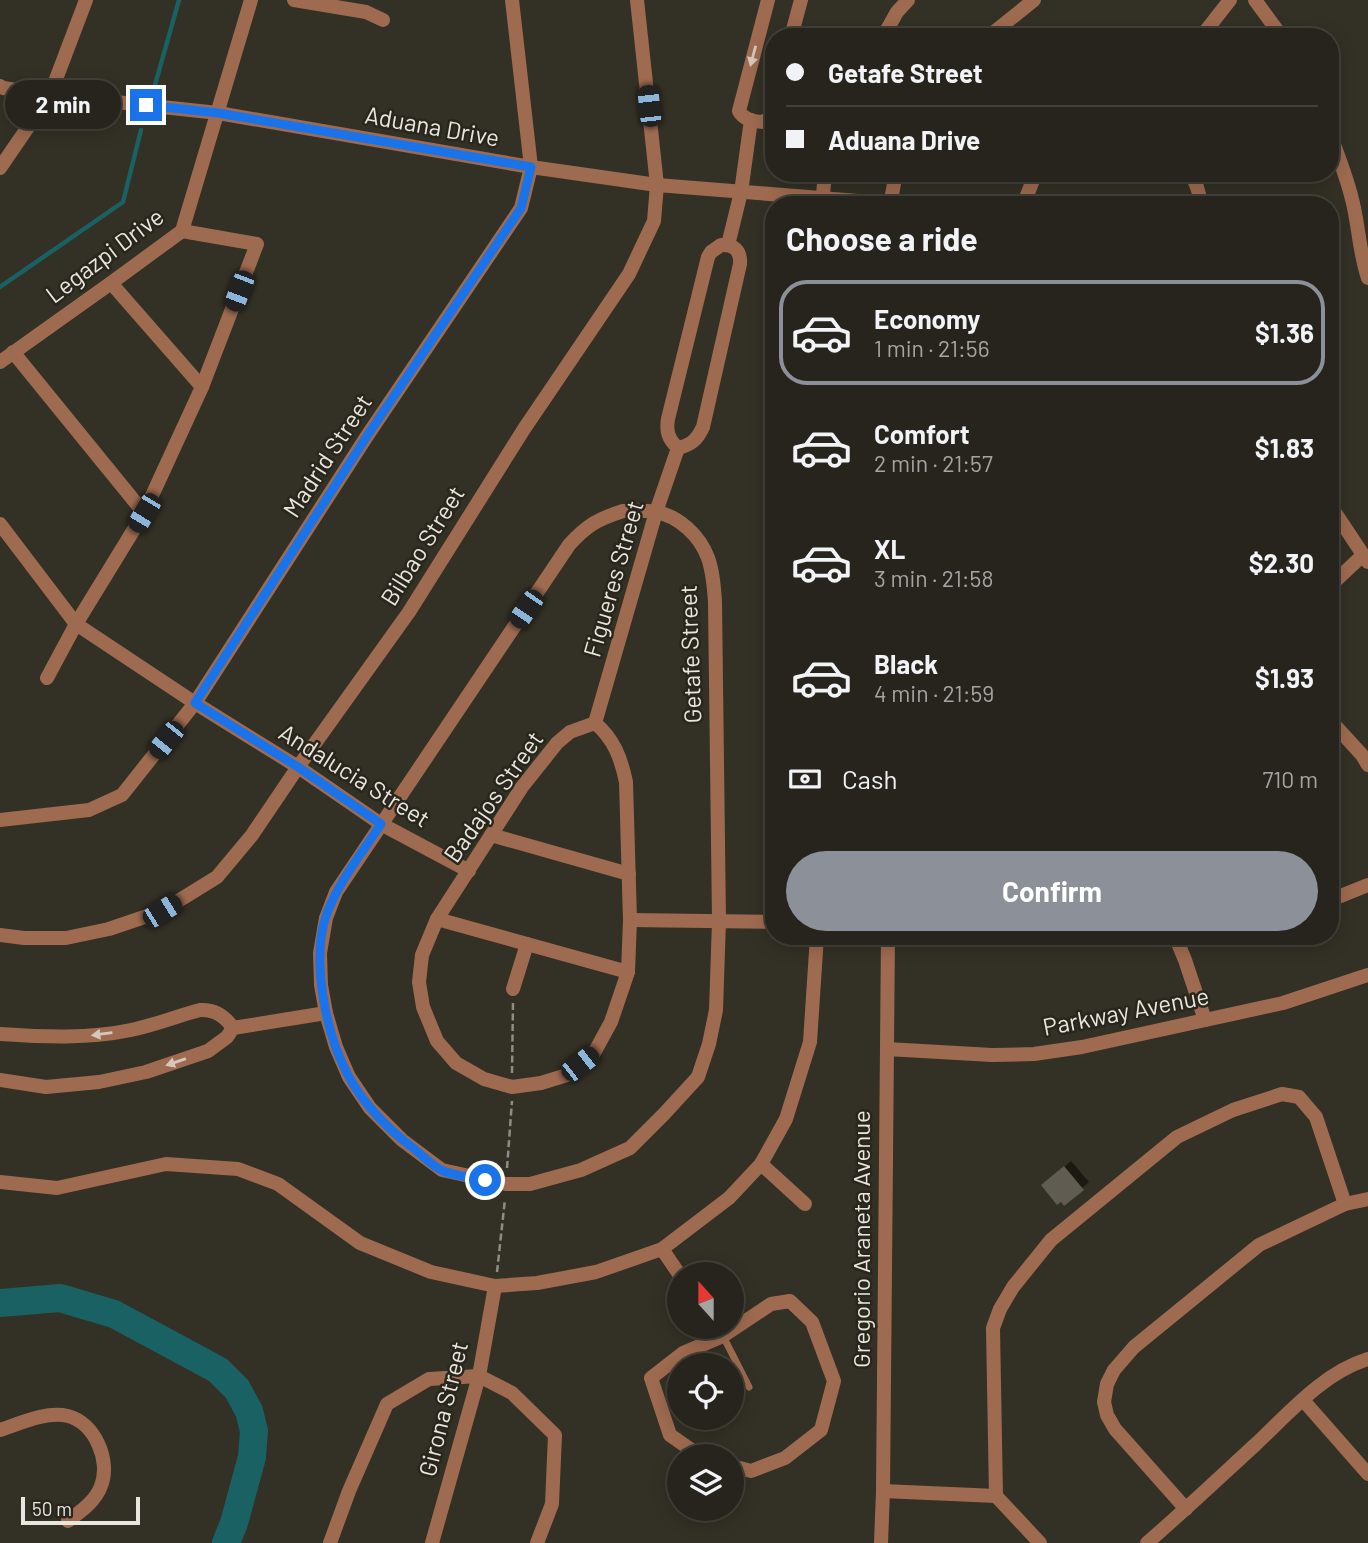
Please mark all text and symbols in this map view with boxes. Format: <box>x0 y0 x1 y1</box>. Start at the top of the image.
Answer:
one-way arrow <box>747 46 758 68</box>
text: Getafe Street <box>828 57 983 88</box>
callout: 2 min <box>6 80 122 130</box>
car <box>637 84 662 128</box>
route end <box>130 89 162 121</box>
text: 2 min <box>35 90 91 118</box>
street label: Aduana Drive <box>363 99 502 152</box>
text: Aduana Drive <box>828 124 980 155</box>
street label: Legazpi Drive <box>40 201 169 308</box>
text: Choose a ride <box>786 219 978 257</box>
car <box>222 268 257 314</box>
icon: car <box>790 301 853 364</box>
text: Economy <box>874 303 980 334</box>
text: $1.36 <box>1255 317 1314 348</box>
text: 1 min · 21:56 <box>874 334 989 362</box>
street label: Madrid Street <box>276 388 377 522</box>
icon: car <box>790 416 853 479</box>
text: Comfort <box>874 418 970 449</box>
text: $1.83 <box>1255 432 1314 463</box>
text: 2 min · 21:57 <box>874 449 993 477</box>
street label: Bilbao Street <box>374 480 470 610</box>
car <box>125 490 164 536</box>
street label: Figueres Street <box>576 497 649 660</box>
icon: car <box>790 531 853 594</box>
text: XL <box>874 533 905 564</box>
text: $2.30 <box>1249 547 1314 578</box>
text: 3 min · 21:58 <box>874 564 993 592</box>
street label: Getafe Street <box>673 584 706 724</box>
car <box>506 586 547 632</box>
icon: car <box>790 646 853 709</box>
text: Black <box>874 648 938 679</box>
text: $1.93 <box>1255 662 1314 693</box>
text: 4 min · 21:59 <box>874 679 994 707</box>
car <box>145 717 188 763</box>
street label: Andalucia Street <box>274 717 436 833</box>
street label: Badajos Street <box>437 725 549 867</box>
icon: cash <box>786 760 824 798</box>
text: Cash <box>842 763 897 794</box>
text: 710 m <box>1262 765 1318 793</box>
button: Confirm <box>786 851 1318 931</box>
car <box>139 891 186 931</box>
street label: Parkway Avenue <box>1040 980 1211 1041</box>
one-way arrow <box>90 1029 112 1040</box>
car <box>557 1043 604 1085</box>
one-way arrow <box>165 1057 186 1068</box>
street label: Gregorio Araneta Avenue <box>846 1110 875 1368</box>
route start <box>469 1164 501 1196</box>
north arrow <box>667 1262 744 1339</box>
map controls <box>667 1262 744 1521</box>
street label: Girona Street <box>412 1338 473 1479</box>
button: locate <box>667 1353 744 1430</box>
button: layers <box>667 1444 744 1521</box>
scale bar <box>21 1494 140 1526</box>
text: 50 m <box>32 1497 72 1520</box>

